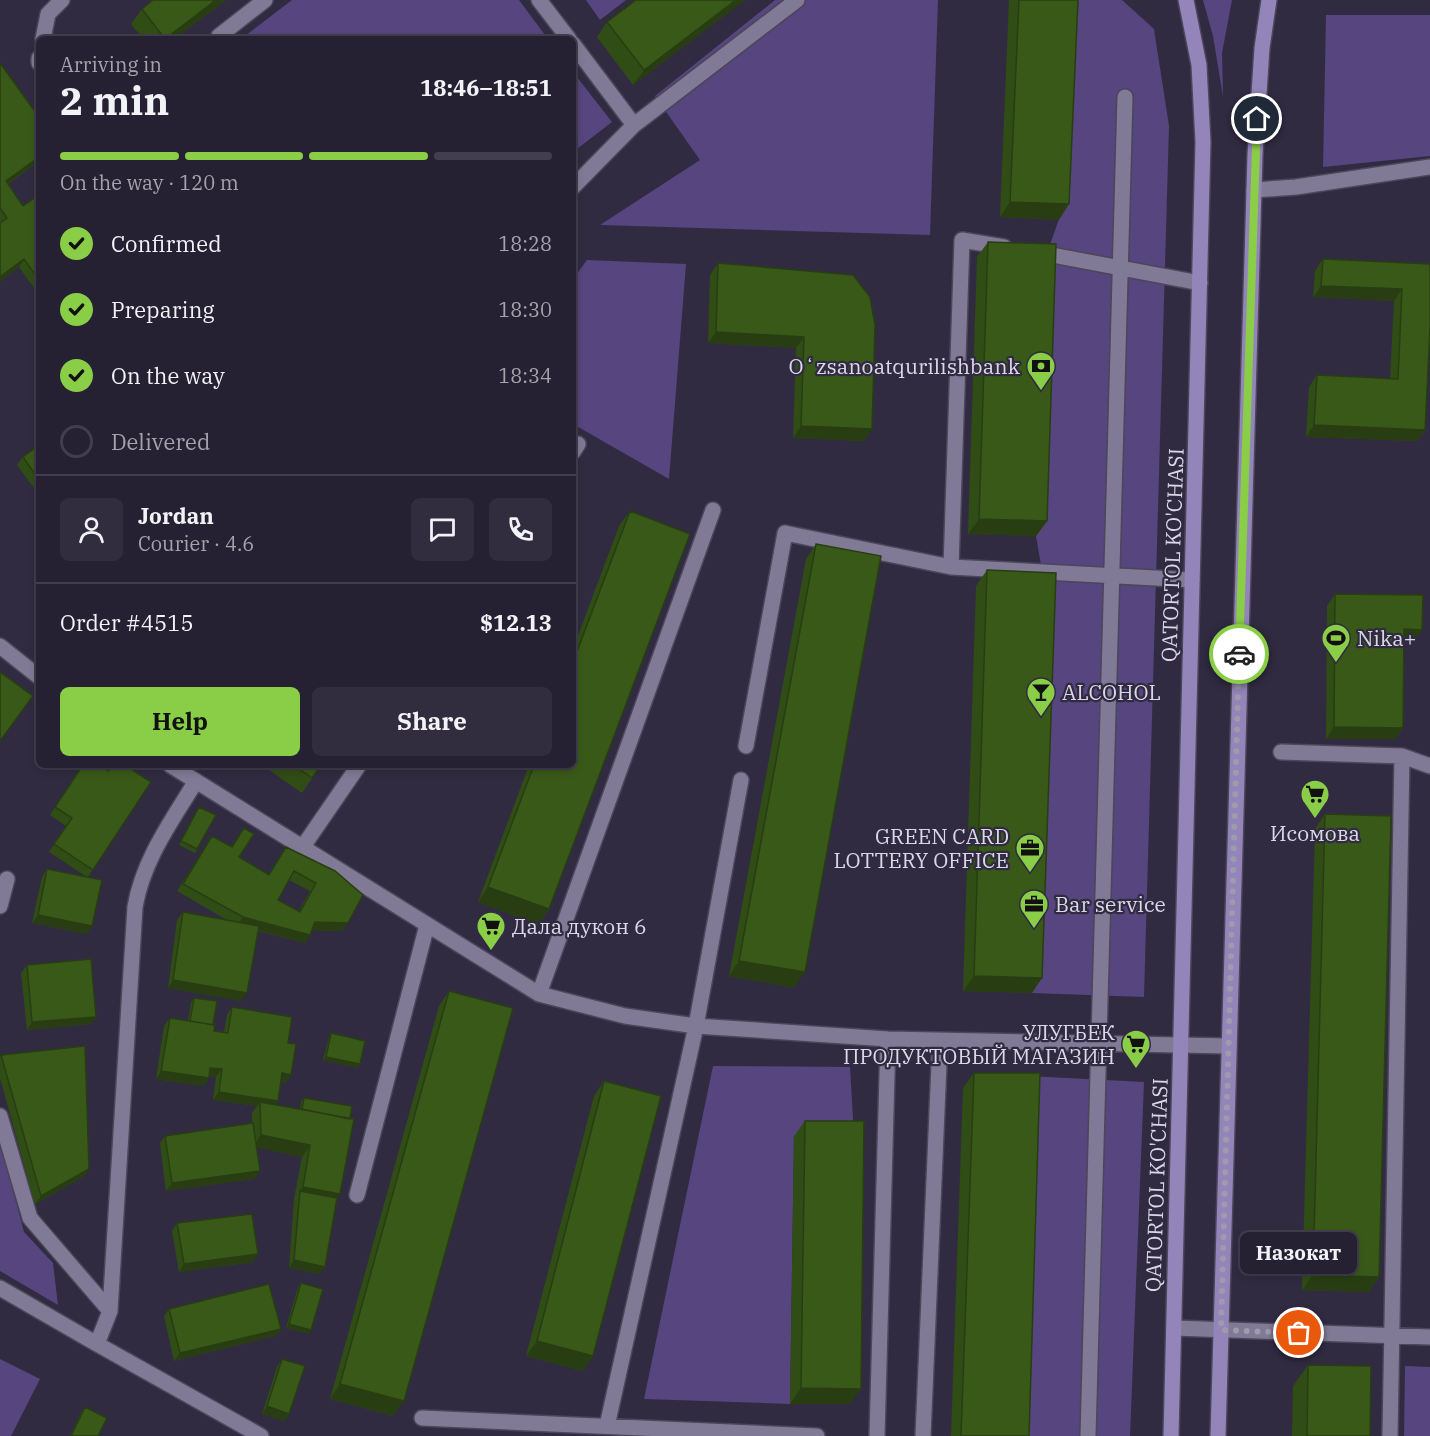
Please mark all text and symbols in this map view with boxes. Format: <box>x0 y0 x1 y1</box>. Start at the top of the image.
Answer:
text: Arriving in <box>60 51 162 78</box>
text: 18:46–18:51 <box>420 73 552 102</box>
text: 2 min <box>60 75 169 126</box>
pin <box>1231 93 1282 144</box>
icon: home <box>1240 102 1273 135</box>
text: On the way · 120 m <box>60 169 239 196</box>
icon: check <box>60 227 93 260</box>
text: Confirmed <box>111 229 222 258</box>
text: 18:28 <box>498 230 552 257</box>
icon: check <box>60 293 93 326</box>
text: Preparing <box>111 295 215 324</box>
text: 18:30 <box>498 296 552 323</box>
bank icon: Oʻzsanoatqurilishbank <box>1025 350 1057 392</box>
place label: Oʻzsanoatqurilishbank <box>788 352 1021 380</box>
icon: check <box>60 359 93 392</box>
text: On the way <box>111 361 225 390</box>
text: 18:34 <box>498 362 552 389</box>
text: Delivered <box>111 427 210 456</box>
street label: QATORTOL KO'CHASI <box>1154 448 1190 662</box>
button: person <box>60 498 123 561</box>
button: chat <box>411 498 474 561</box>
button: phone <box>489 498 552 561</box>
text: Jordan <box>138 501 214 530</box>
text: Courier · 4.6 <box>138 530 254 557</box>
text: Order #4515 <box>60 608 194 637</box>
text: $12.13 <box>480 608 552 637</box>
sports icon: Nika+ <box>1320 622 1352 664</box>
courier <box>1209 624 1269 684</box>
place label: Nika+ <box>1357 624 1416 652</box>
icon: car <box>1223 638 1256 671</box>
bar icon: ALCOHOL <box>1025 676 1057 718</box>
place label: ALCOHOL <box>1062 678 1161 706</box>
button: Help <box>60 687 300 756</box>
button: Share <box>312 687 552 756</box>
supermarket icon: Исомова <box>1299 778 1331 820</box>
place label: Исомова <box>1270 819 1360 847</box>
place label: GREEN CARD LOTTERY OFFICE <box>833 822 1009 874</box>
office icon: GREEN CARD LOTTERY OFFICE <box>1014 832 1046 874</box>
office icon: Bar service <box>1018 888 1050 930</box>
place label: Bar service <box>1055 890 1166 918</box>
supermarket icon: Дала дукон 6 <box>475 910 507 952</box>
place label: Дала дукон 6 <box>512 912 646 940</box>
place label: УЛУГБЕК ПРОДУКТОВЫЙ МАГАЗИН <box>843 1018 1116 1070</box>
supermarket icon: УЛУГБЕК ПРОДУКТОВЫЙ МАГАЗИН <box>1120 1028 1152 1070</box>
street label: QATORTOL KO'CHASI <box>1138 1078 1174 1292</box>
callout: Назокат <box>1240 1231 1358 1273</box>
text: Назокат <box>1256 1239 1341 1266</box>
pin <box>1273 1307 1324 1358</box>
icon: bag <box>1282 1316 1315 1349</box>

